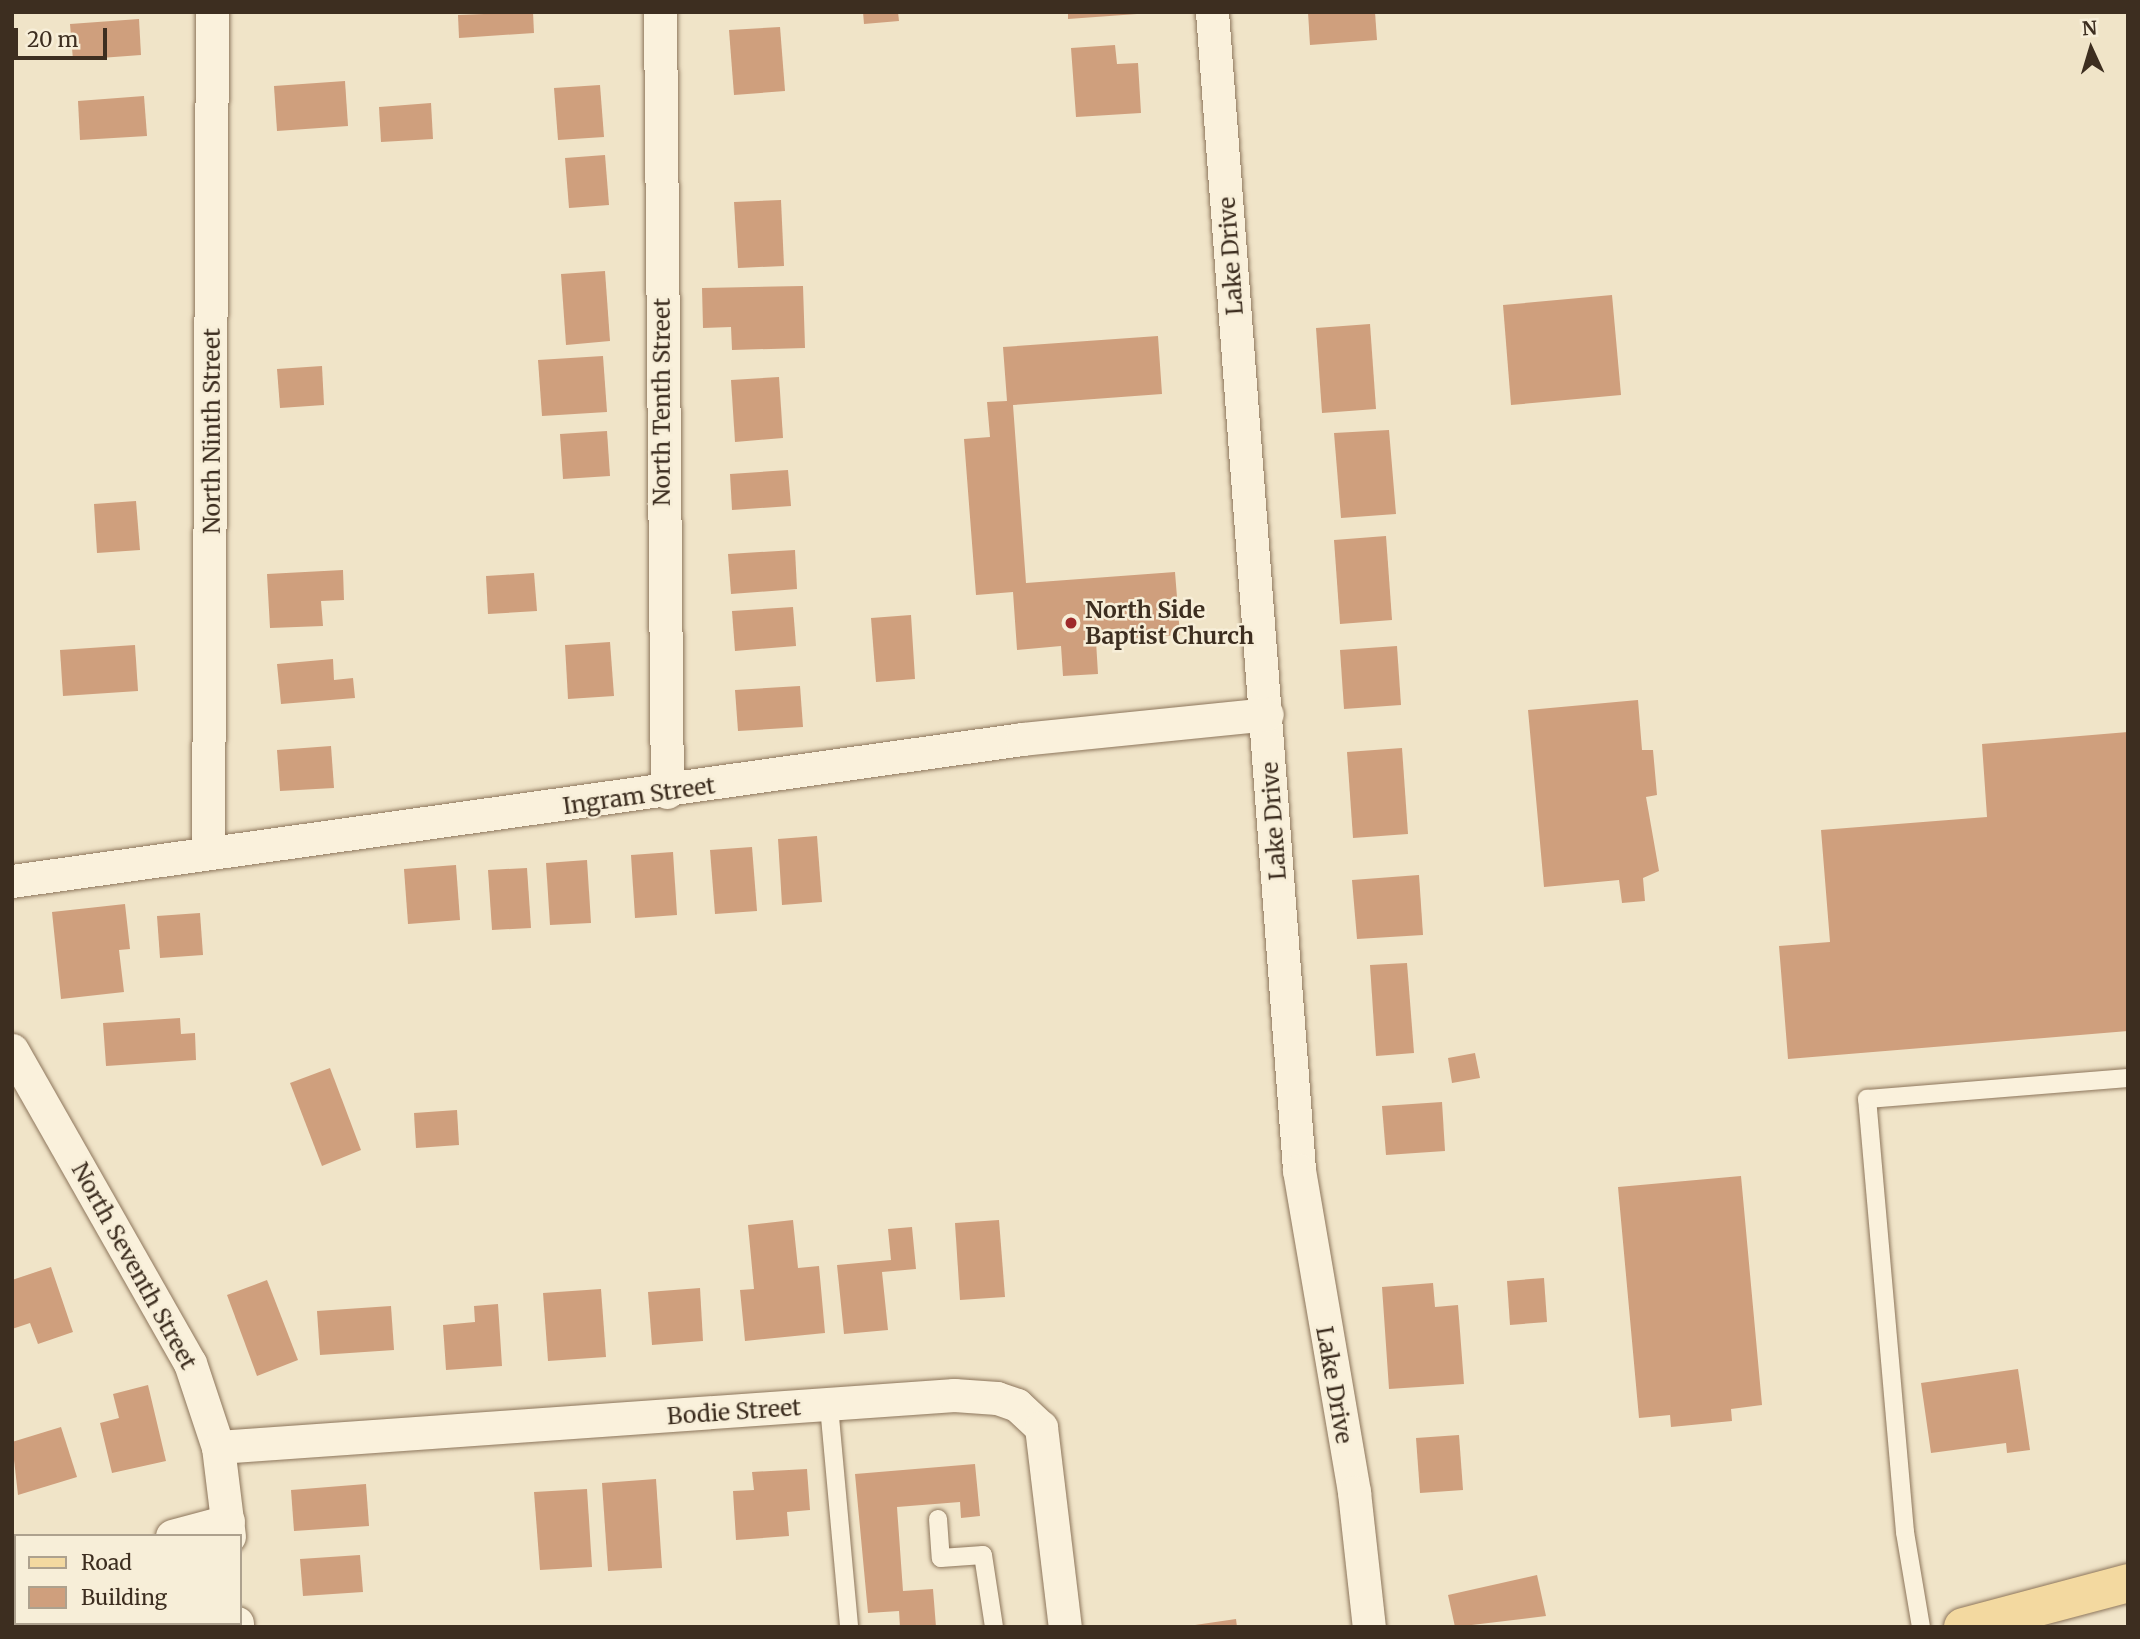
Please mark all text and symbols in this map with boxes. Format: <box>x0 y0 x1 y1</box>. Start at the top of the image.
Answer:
scale bar <box>18 14 110 58</box>
north arrow <box>2056 14 2126 84</box>
text: N <box>2081 16 2098 41</box>
text: 20 m <box>27 26 78 53</box>
street label: Lake Drive <box>1213 196 1249 316</box>
street label: North Tenth Street <box>648 298 676 506</box>
street label: North Ninth Street <box>198 328 226 534</box>
place label: North Side Baptist Church <box>1085 596 1254 650</box>
marker: North Side Baptist Church <box>1063 615 1079 631</box>
street label: Lake Drive <box>1256 761 1292 881</box>
street label: Ingram Street <box>561 772 717 820</box>
street label: North Seventh Street <box>66 1158 202 1374</box>
street label: Lake Drive <box>1310 1324 1358 1446</box>
street label: Bodie Street <box>666 1394 802 1430</box>
legend <box>14 1534 242 1625</box>
text: Road <box>81 1549 132 1576</box>
text: Building <box>81 1584 167 1611</box>

